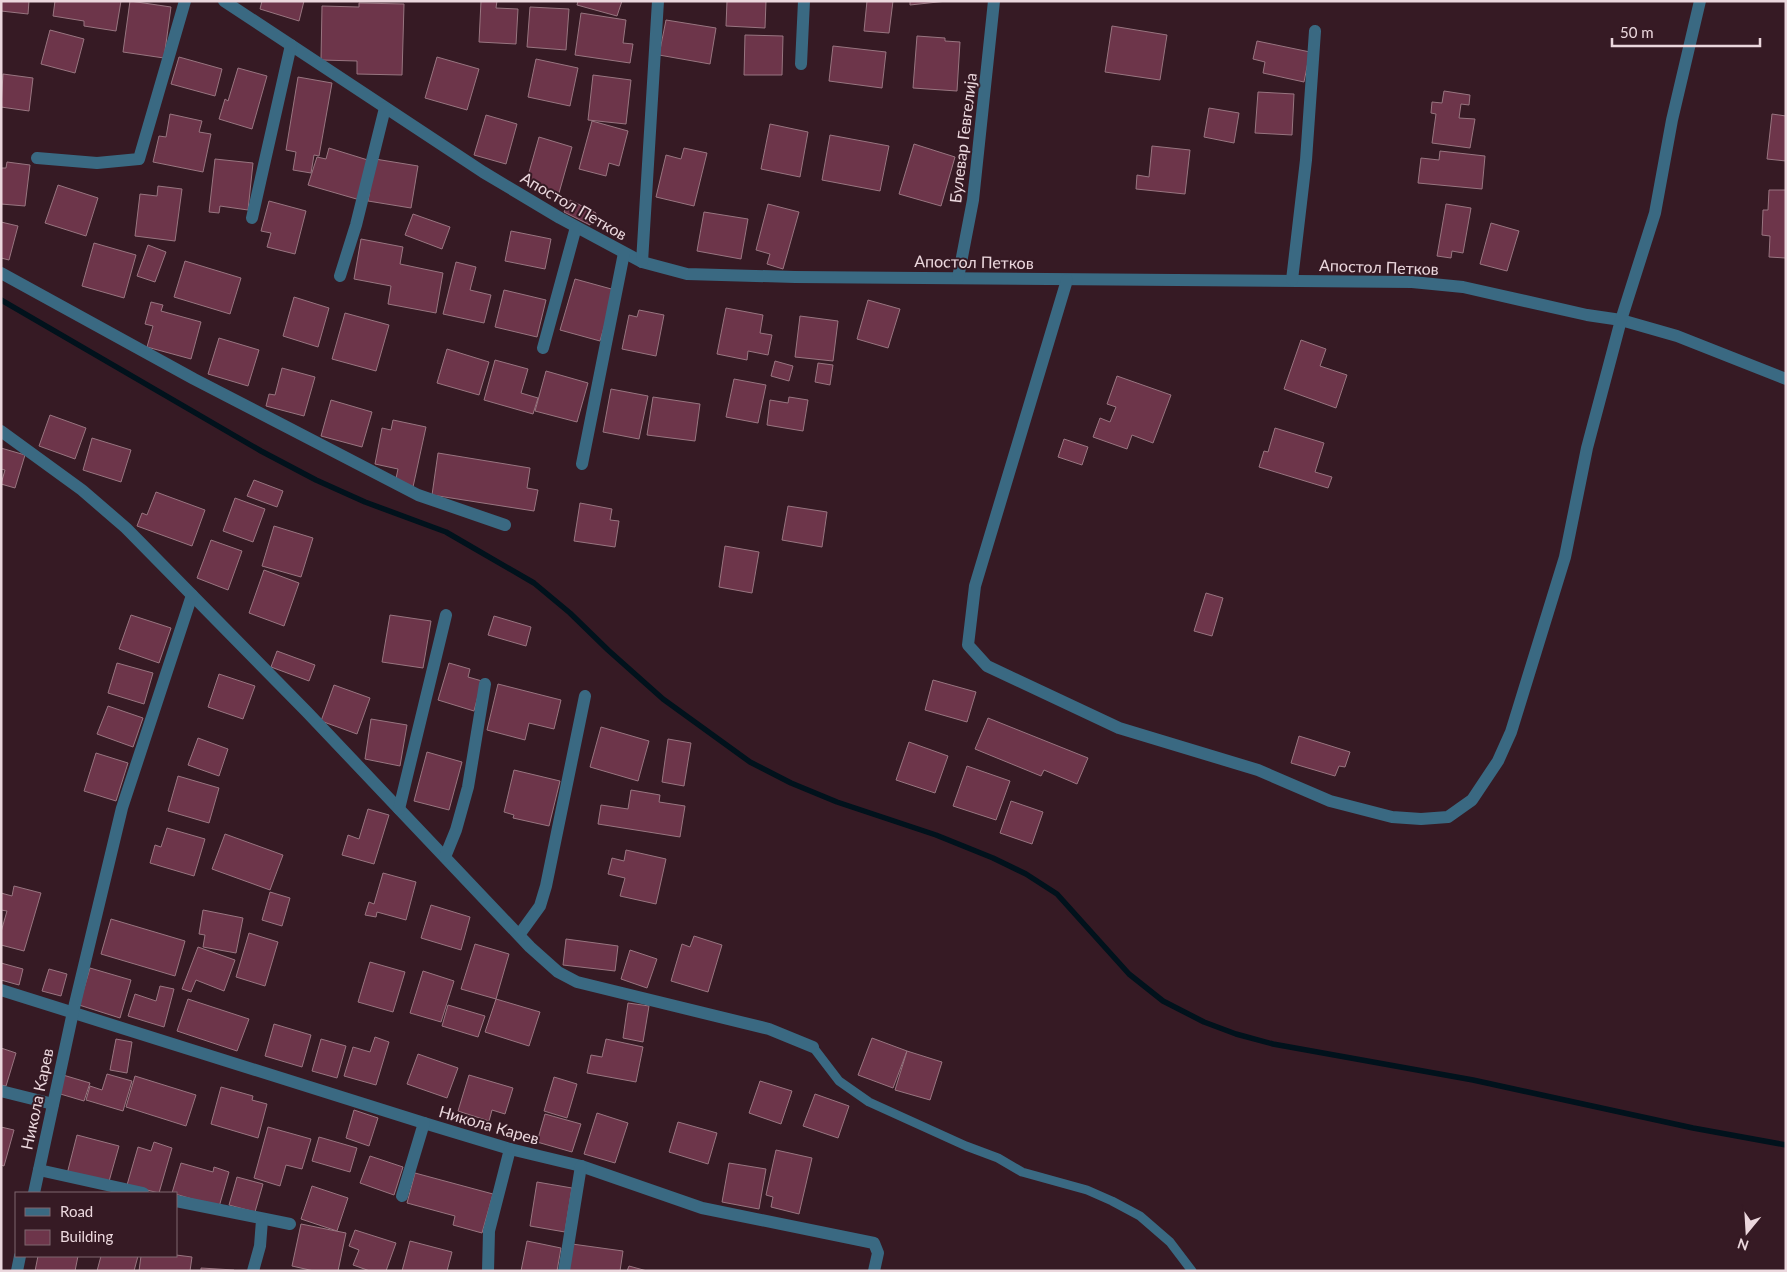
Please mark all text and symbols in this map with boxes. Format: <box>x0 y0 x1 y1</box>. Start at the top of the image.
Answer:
scale bar <box>1612 15 1760 47</box>
text: 50 m <box>1620 23 1654 41</box>
street label: Булевар Гевгелија <box>945 72 980 204</box>
street label: Апостол Петков <box>518 167 631 244</box>
street label: Апостол Петков <box>914 251 1034 272</box>
street label: Апостол Петков <box>1319 255 1439 278</box>
street label: Никола Карев <box>16 1046 57 1151</box>
street label: Никола Карев <box>437 1101 542 1148</box>
legend <box>15 1192 178 1257</box>
text: Road <box>60 1202 93 1220</box>
north arrow <box>1722 1207 1772 1257</box>
text: Building <box>60 1227 113 1245</box>
text: N <box>1735 1235 1751 1255</box>

